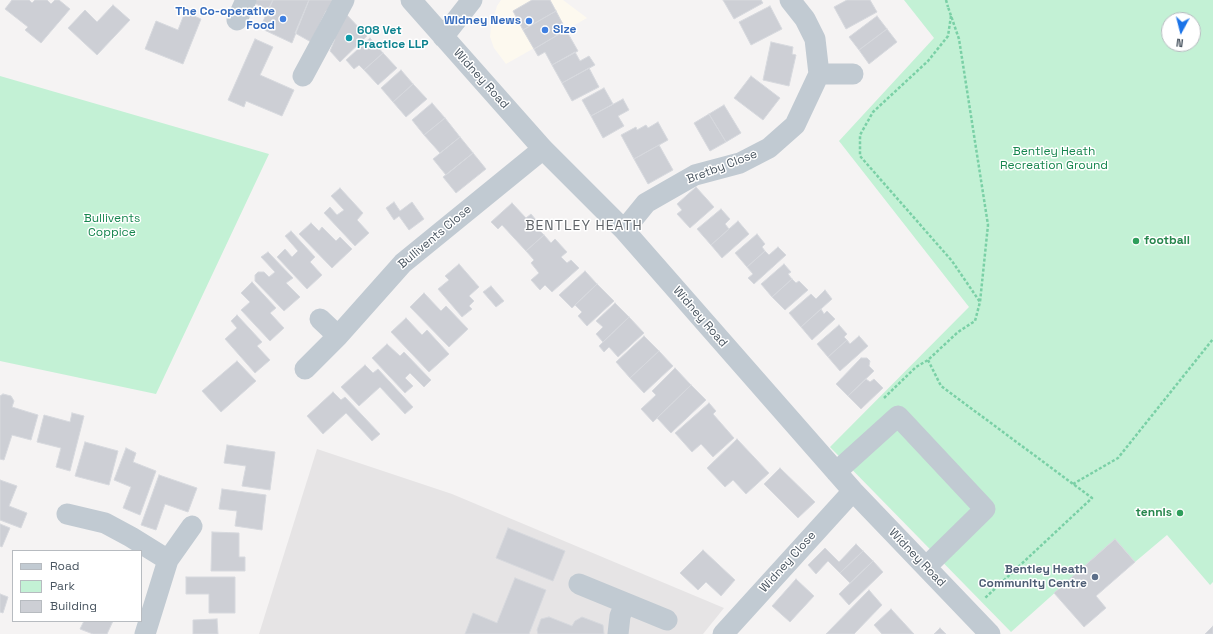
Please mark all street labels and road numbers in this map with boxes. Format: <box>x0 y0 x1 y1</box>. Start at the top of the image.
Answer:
street label: Widney Road <box>450 46 512 112</box>
street label: Bretby Close <box>685 147 759 187</box>
street label: Bullivents Close <box>396 202 474 272</box>
street label: Widney Road <box>670 284 730 350</box>
street label: Widney Road <box>886 526 948 590</box>
street label: Widney Close <box>757 528 819 596</box>

